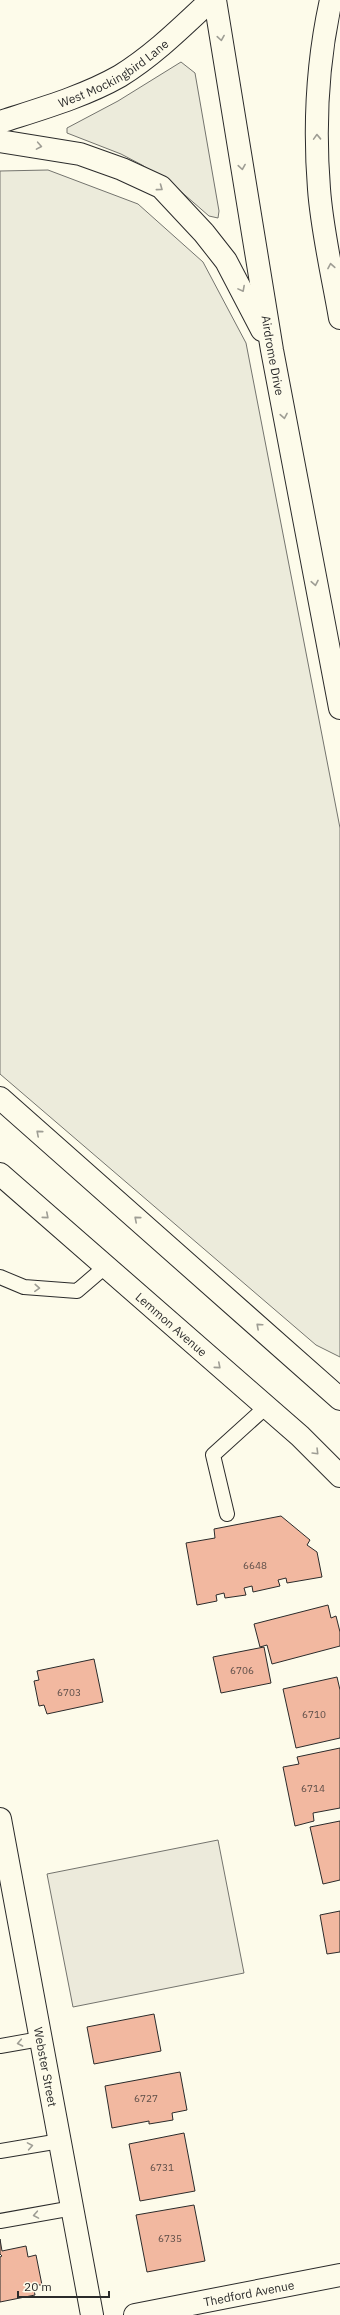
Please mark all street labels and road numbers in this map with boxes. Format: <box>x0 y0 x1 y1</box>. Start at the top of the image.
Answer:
street label: West Mockingbird Lane <box>56 35 171 110</box>
street label: Airdrome Drive <box>259 314 288 397</box>
street label: Lemmon Avenue <box>133 1289 211 1359</box>
street label: Webster Street <box>31 2026 61 2108</box>
street label: Thedford Avenue <box>202 2277 296 2309</box>

